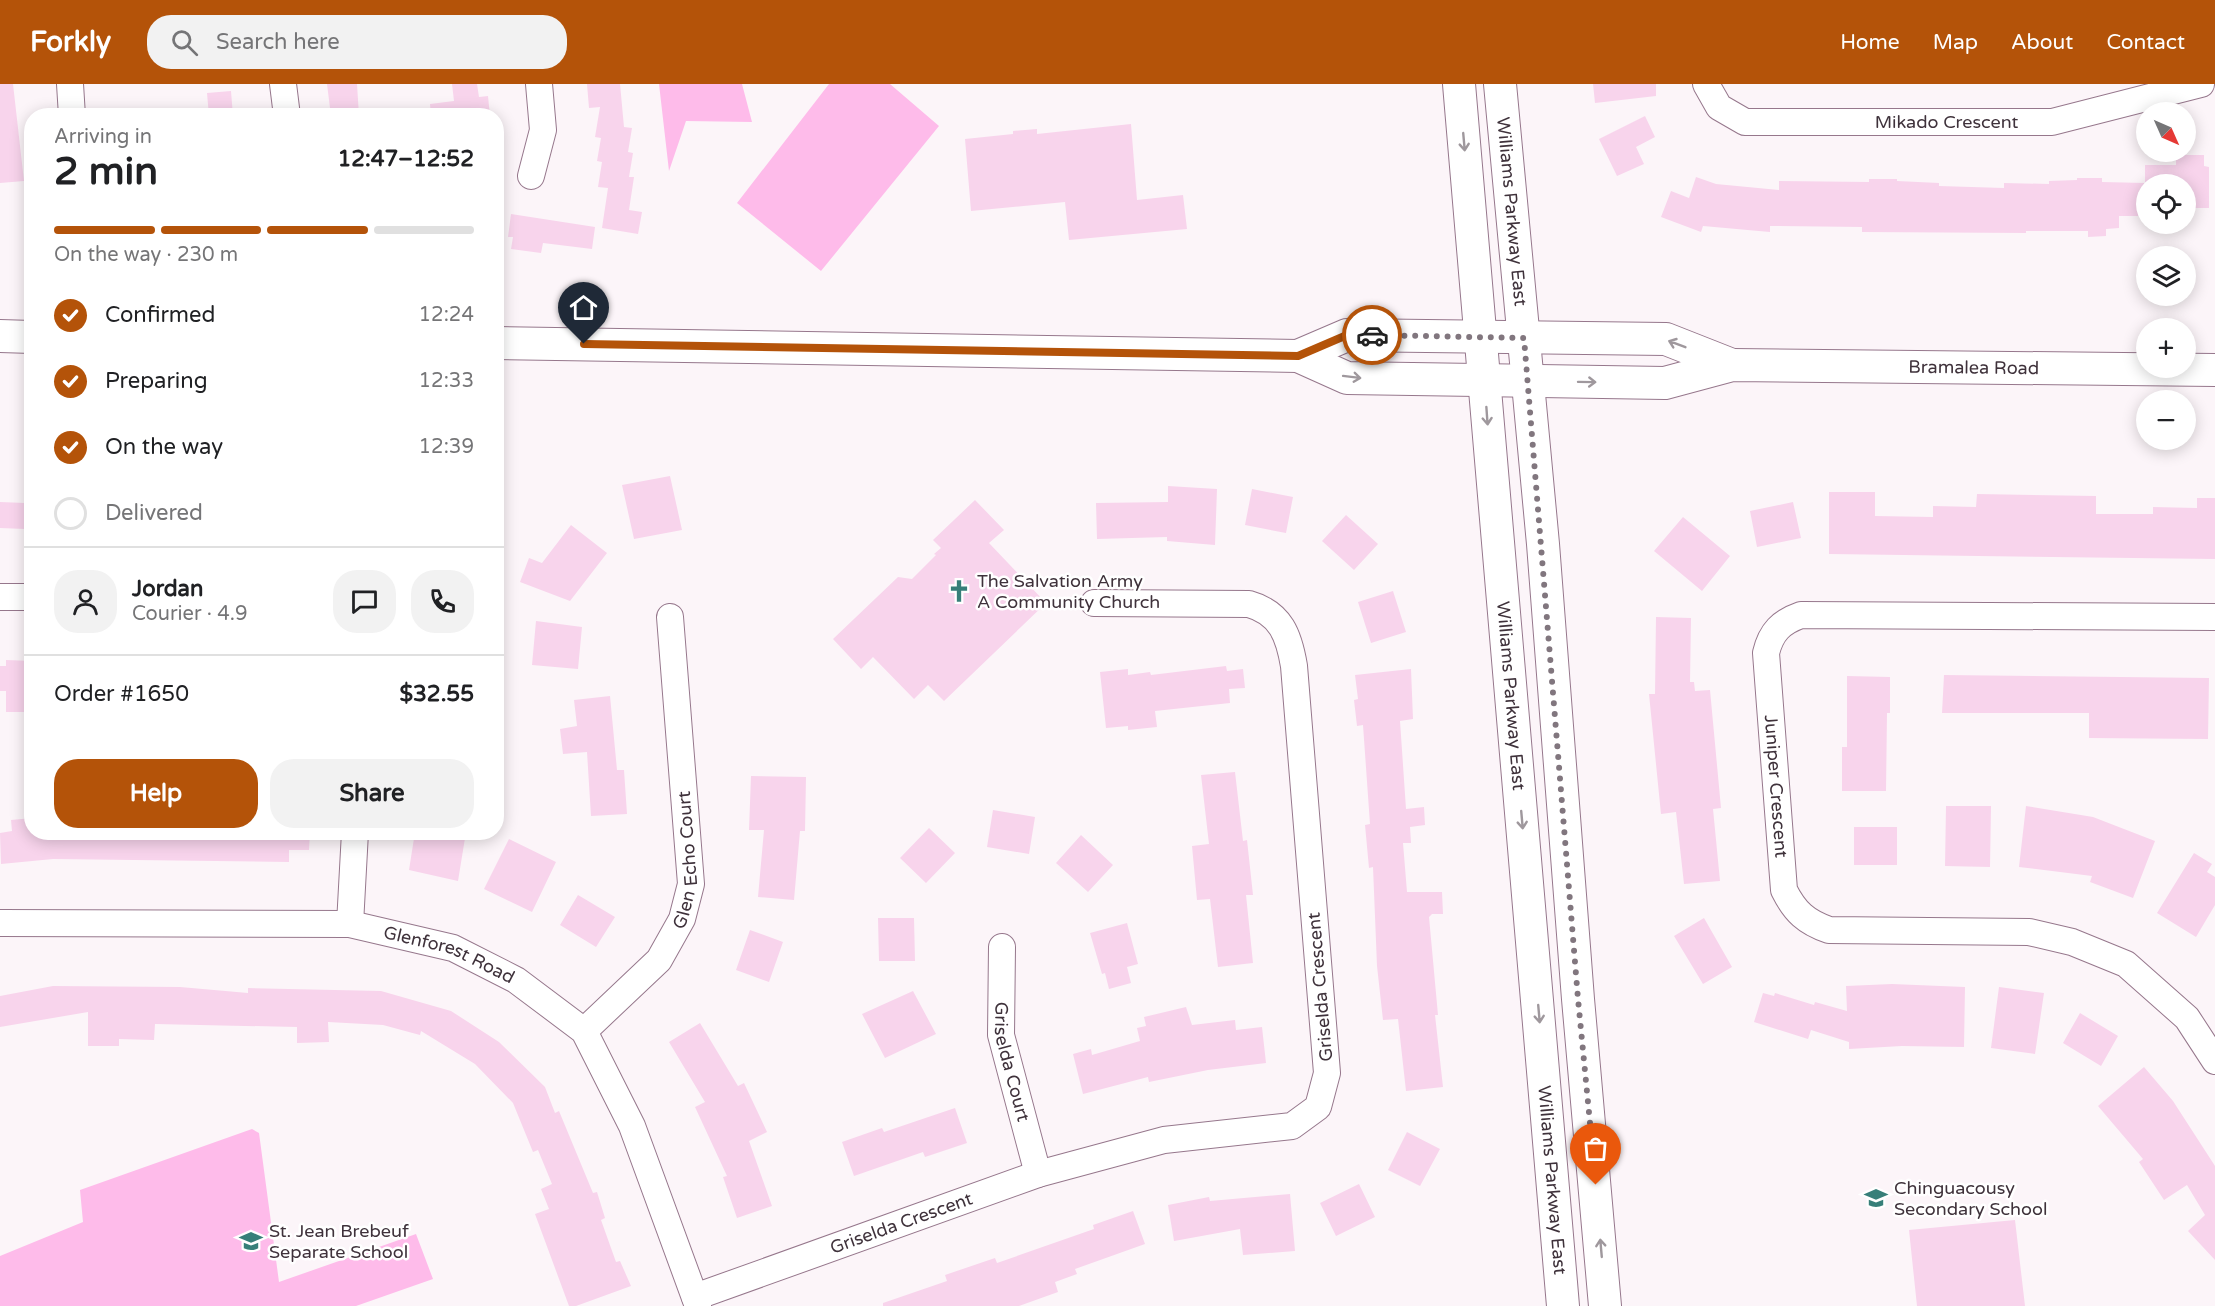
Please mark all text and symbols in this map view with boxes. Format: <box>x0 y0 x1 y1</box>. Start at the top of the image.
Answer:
search box <box>147 15 567 69</box>
text: Forkly <box>30 25 111 59</box>
icon: search <box>168 26 201 59</box>
text: Search here <box>216 29 340 55</box>
text: Home <box>1840 30 1900 55</box>
text: Map <box>1933 30 1978 55</box>
text: About <box>2011 30 2073 55</box>
text: Contact <box>2106 30 2185 55</box>
north arrow <box>2136 102 2196 162</box>
map controls <box>2136 102 2196 450</box>
street label: Mikado Crescent <box>1875 111 2019 133</box>
street label: Williams Parkway East <box>1492 116 1532 307</box>
text: Arriving in <box>54 125 152 149</box>
one-way arrow <box>1459 132 1470 152</box>
text: 12:47–12:52 <box>337 146 474 172</box>
text: 2 min <box>54 148 158 195</box>
button: locate <box>2136 174 2196 234</box>
text: On the way · 230 m <box>54 243 238 267</box>
button: layers <box>2136 246 2196 306</box>
pin <box>558 282 609 344</box>
icon: home <box>567 291 600 324</box>
icon: check <box>54 299 87 332</box>
text: Confirmed <box>105 302 215 328</box>
text: 12:24 <box>419 303 474 327</box>
courier <box>1342 305 1402 365</box>
button: + <box>2136 318 2196 378</box>
icon: car <box>1356 319 1389 352</box>
one-way arrow <box>1668 338 1687 349</box>
street label: Bramalea Road <box>1908 356 2039 379</box>
icon: check <box>54 365 87 398</box>
text: Preparing <box>105 368 208 394</box>
text: 12:33 <box>419 369 474 393</box>
one-way arrow <box>1342 371 1361 382</box>
one-way arrow <box>1576 376 1596 388</box>
button: − <box>2136 390 2196 450</box>
one-way arrow <box>1482 406 1493 426</box>
icon: check <box>54 431 87 464</box>
text: On the way <box>105 434 223 460</box>
text: 12:39 <box>419 435 474 459</box>
text: Delivered <box>105 500 203 526</box>
button: person <box>54 570 117 633</box>
button: chat <box>333 570 396 633</box>
button: phone <box>411 570 474 633</box>
place label: The Salvation Army A Community Church <box>977 570 1160 613</box>
text: Jordan <box>132 576 203 602</box>
church icon: The Salvation Army A Community Church <box>946 578 972 604</box>
street label: Williams Parkway East <box>1492 600 1530 791</box>
text: Courier · 4.9 <box>132 602 247 626</box>
text: Order #1650 <box>54 681 189 707</box>
text: $32.55 <box>399 681 474 707</box>
street label: Juniper Crescent <box>1760 714 1793 858</box>
button: Help <box>54 759 258 828</box>
button: Share <box>270 759 474 828</box>
street label: Glen Echo Court <box>668 790 702 933</box>
one-way arrow <box>1517 809 1528 829</box>
street label: Griselda Crescent <box>1303 911 1337 1062</box>
street label: Glenforest Road <box>381 921 518 988</box>
street label: Griselda Court <box>990 1002 1035 1124</box>
one-way arrow <box>1533 1004 1544 1024</box>
street label: Williams Parkway East <box>1533 1085 1571 1276</box>
pin <box>1570 1123 1621 1185</box>
icon: bag <box>1579 1132 1612 1165</box>
place label: Chinguacousy Secondary School <box>1894 1177 2047 1220</box>
school or university icon: Chinguacousy Secondary School <box>1863 1185 1889 1211</box>
street label: Griselda Crescent <box>827 1187 975 1259</box>
place label: St. Jean Brebeuf Separate School <box>269 1220 409 1263</box>
school or university icon: St. Jean Brebeuf Separate School <box>238 1228 264 1254</box>
one-way arrow <box>1595 1238 1606 1258</box>

